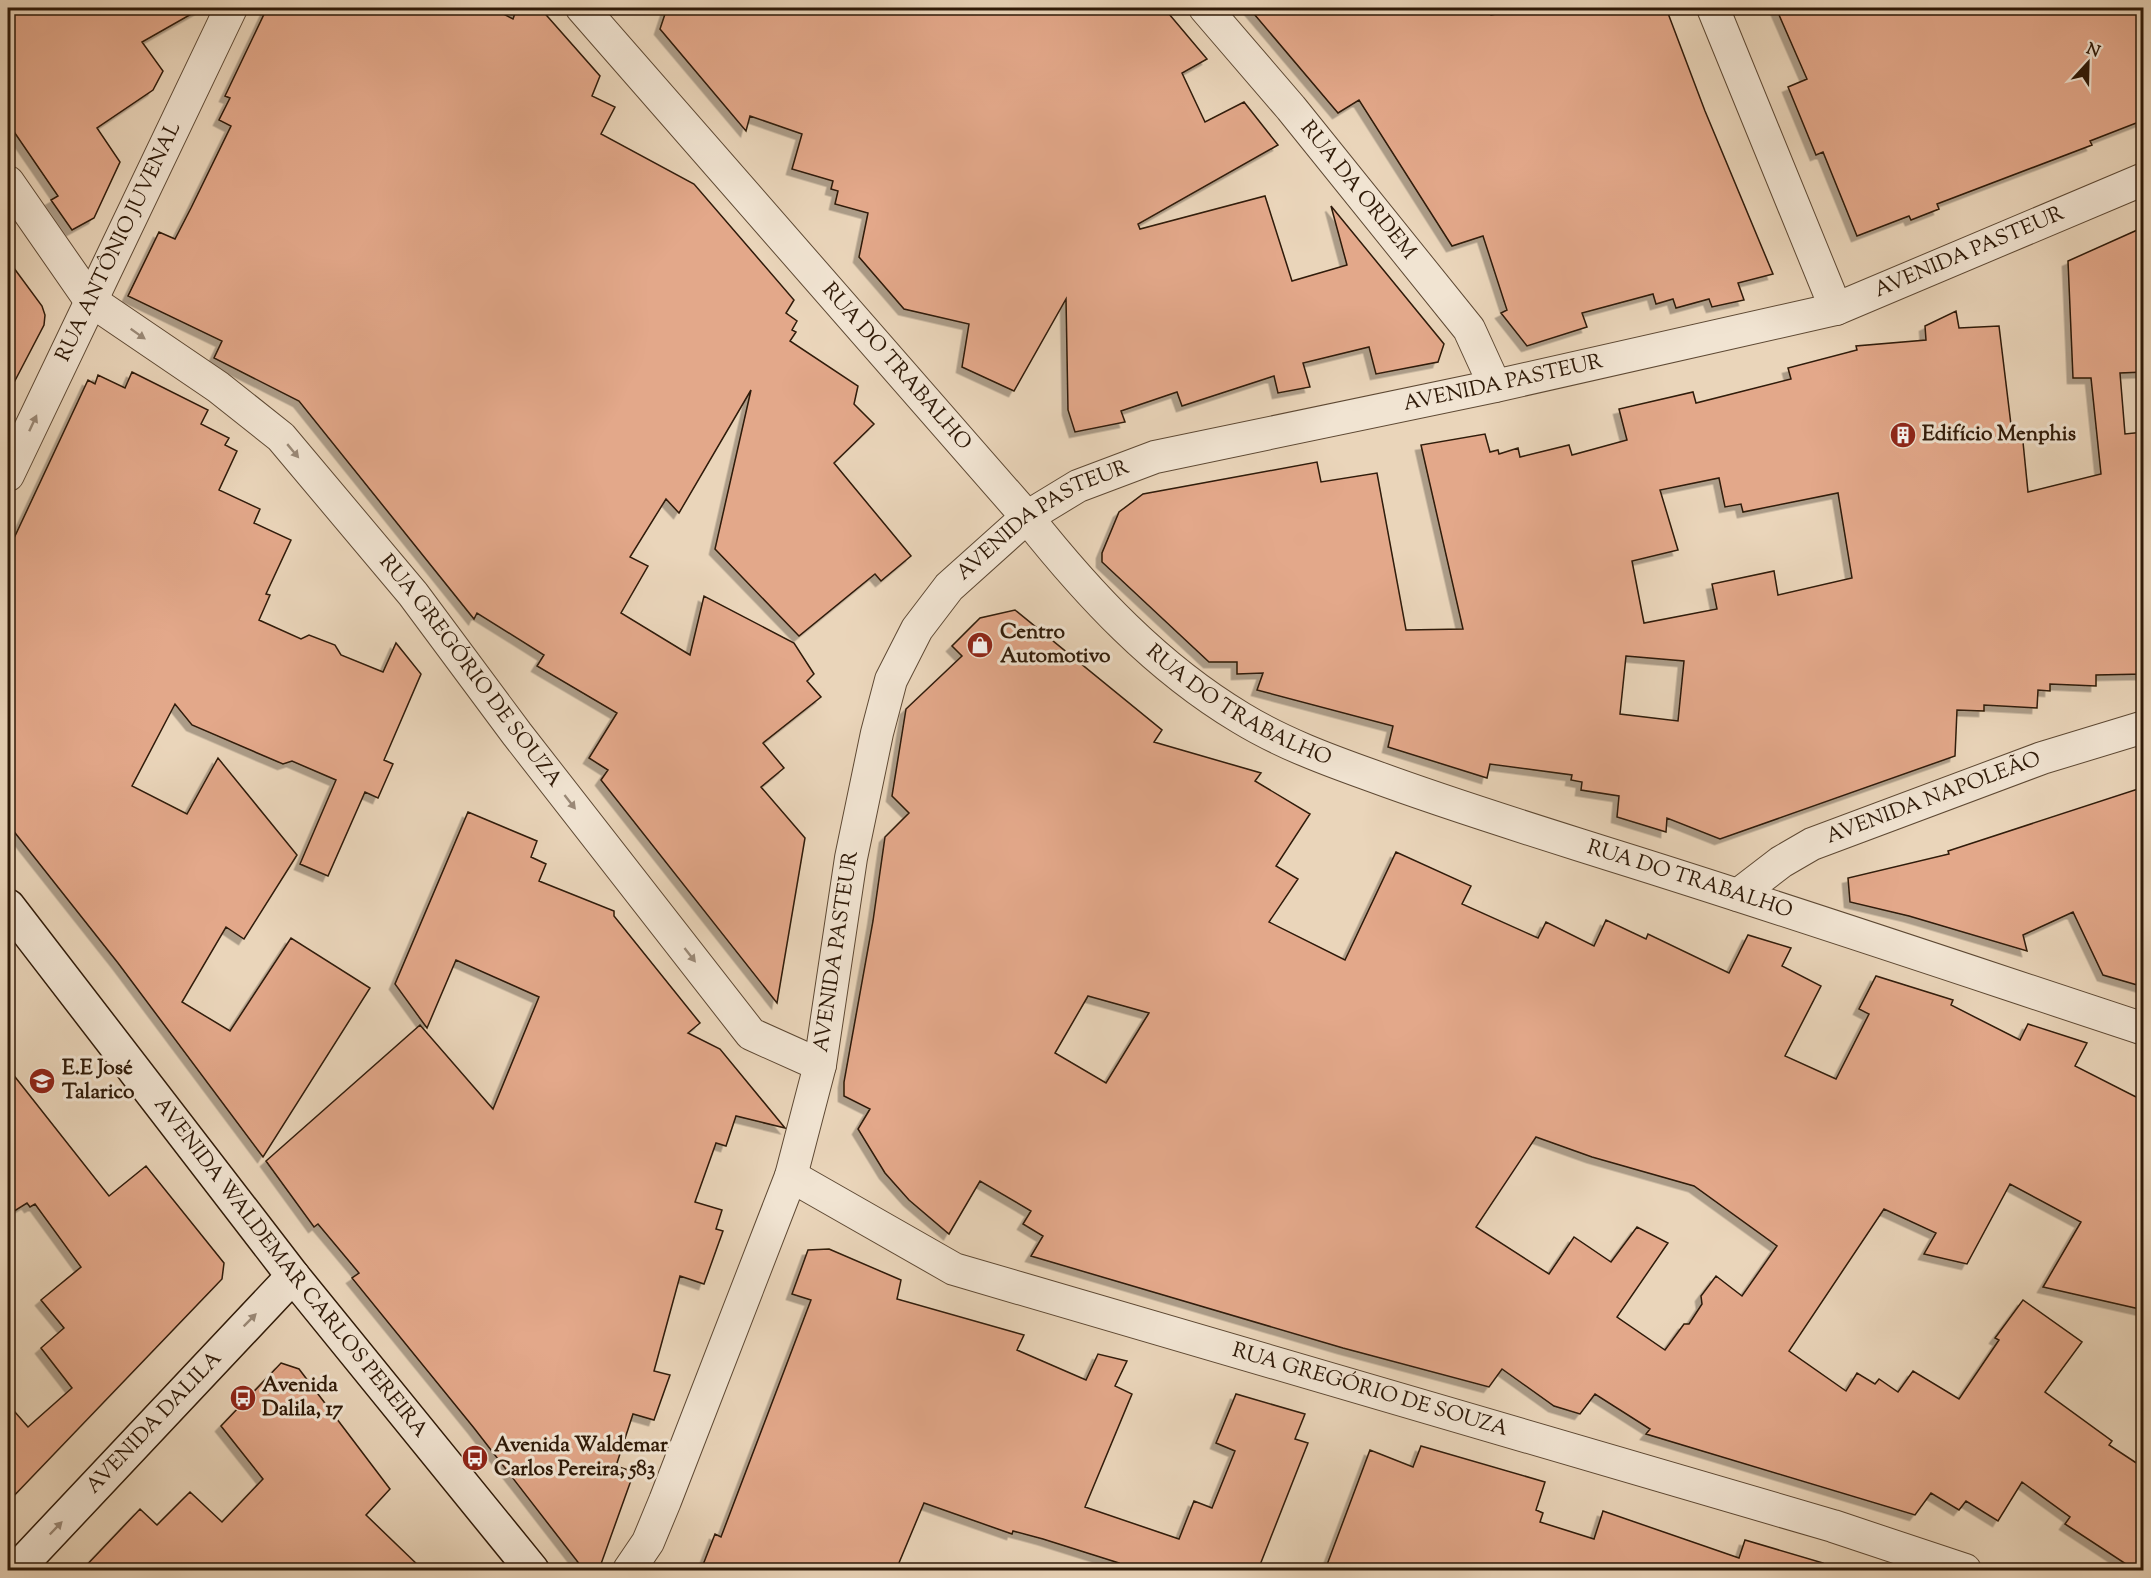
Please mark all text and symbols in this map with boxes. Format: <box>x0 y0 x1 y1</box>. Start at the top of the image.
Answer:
north arrow <box>2058 33 2118 93</box>
text: N <box>2082 38 2103 65</box>
street label: RUA DA ORDEM <box>1293 115 1423 266</box>
street label: RUA ANTÔNIO JUVENAL <box>49 117 189 367</box>
street label: AVENIDA PASTEUR <box>1870 199 2069 306</box>
street label: RUA DO TRABALHO <box>814 277 978 458</box>
one-way arrow <box>130 328 146 340</box>
street label: AVENIDA PASTEUR <box>1401 347 1606 420</box>
one-way arrow <box>28 414 37 431</box>
building icon: Edifício Menphis <box>1888 420 1918 450</box>
place label: Edifício Menphis <box>1922 420 2076 450</box>
one-way arrow <box>286 443 299 458</box>
street label: AVENIDA PASTEUR <box>950 453 1134 588</box>
street label: RUA GREGÓRIO DE SOUZA <box>371 548 569 794</box>
place label: Centro Automotivo <box>1000 618 1111 672</box>
shop icon: Centro Automotivo <box>965 630 995 660</box>
street label: RUA DO TRABALHO <box>1139 638 1336 774</box>
street label: AVENIDA NAPOLEÃO <box>1822 745 2045 852</box>
one-way arrow <box>564 794 577 810</box>
street label: RUA DO TRABALHO <box>1583 833 1796 927</box>
street label: AVENIDA PASTEUR <box>807 849 867 1055</box>
one-way arrow <box>684 948 696 963</box>
place label: E.E José Talarico <box>62 1054 135 1108</box>
school or university icon: E.E José Talarico <box>27 1066 57 1096</box>
street label: AVENIDA WALDEMAR CARLOS PEREIRA <box>146 1091 434 1445</box>
one-way arrow <box>243 1312 257 1327</box>
street label: RUA GREGÓRIO DE SOUZA <box>1228 1336 1511 1445</box>
street label: AVENIDA DALILA <box>80 1345 229 1501</box>
place label: Avenida Dalila, 17 <box>262 1371 344 1425</box>
bus stop icon: Avenida Dalila, 17 <box>228 1383 258 1413</box>
place label: Avenida Waldemar Carlos Pereira, 583 <box>494 1431 668 1485</box>
bus stop icon: Avenida Waldemar Carlos Pereira, 583 <box>460 1443 490 1473</box>
one-way arrow <box>49 1521 63 1536</box>

